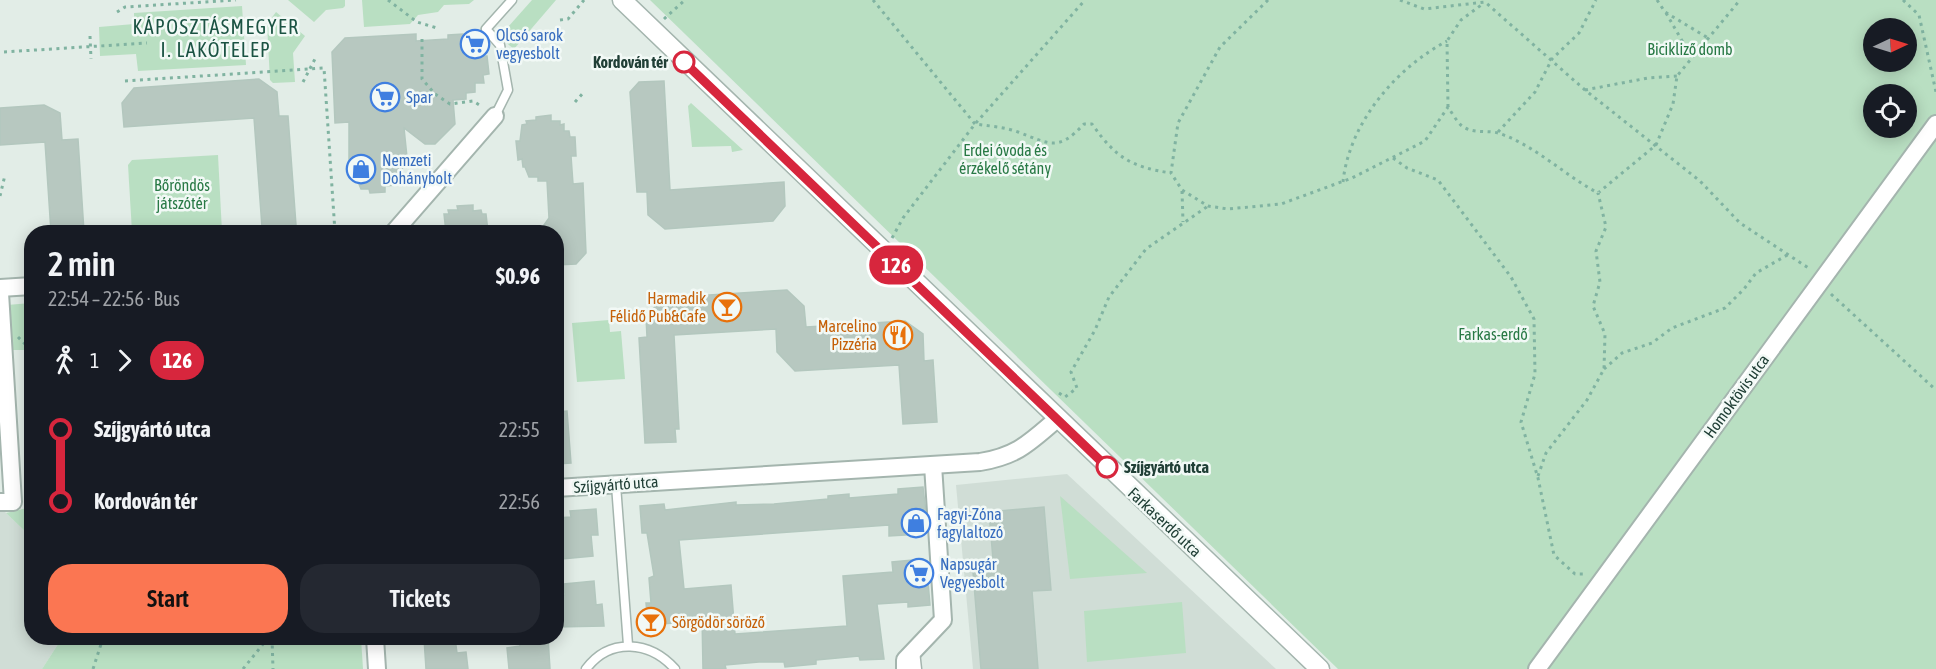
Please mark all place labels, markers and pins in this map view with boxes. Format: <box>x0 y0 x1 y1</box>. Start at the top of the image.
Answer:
place label: Olcsó sarok vegyesbolt <box>496 26 563 63</box>
supermarket icon: Olcsó sarok vegyesbolt <box>459 28 491 60</box>
marker: Kordován tér <box>673 51 695 73</box>
place label: Kordován tér <box>593 53 668 71</box>
supermarket icon: Spar <box>369 81 401 113</box>
place label: Spar <box>406 88 433 107</box>
place label: Nemzeti Dohánybolt <box>382 151 452 188</box>
shop icon: Nemzeti Dohánybolt <box>345 153 377 185</box>
place label: Harmadik Félidő Pub&Cafe <box>610 289 706 325</box>
bar icon: Harmadik Félidő Pub&Cafe <box>711 291 743 323</box>
place label: Marcelino Pizzéria <box>818 317 877 353</box>
restaurant icon: Marcelino Pizzéria <box>882 319 914 351</box>
marker: Szíjgyártó utca <box>1096 456 1118 478</box>
place label: Szíjgyártó utca <box>1124 458 1209 476</box>
place label: Fagyi-Zóna fagylaltozó <box>937 505 1003 542</box>
shop icon: Fagyi-Zóna fagylaltozó <box>900 507 932 539</box>
place label: Napsugár Vegyesbolt <box>940 555 1005 592</box>
supermarket icon: Napsugár Vegyesbolt <box>903 557 935 589</box>
bar icon: Sörgödör söröző <box>635 606 667 638</box>
place label: Sörgödör söröző <box>672 613 765 632</box>

